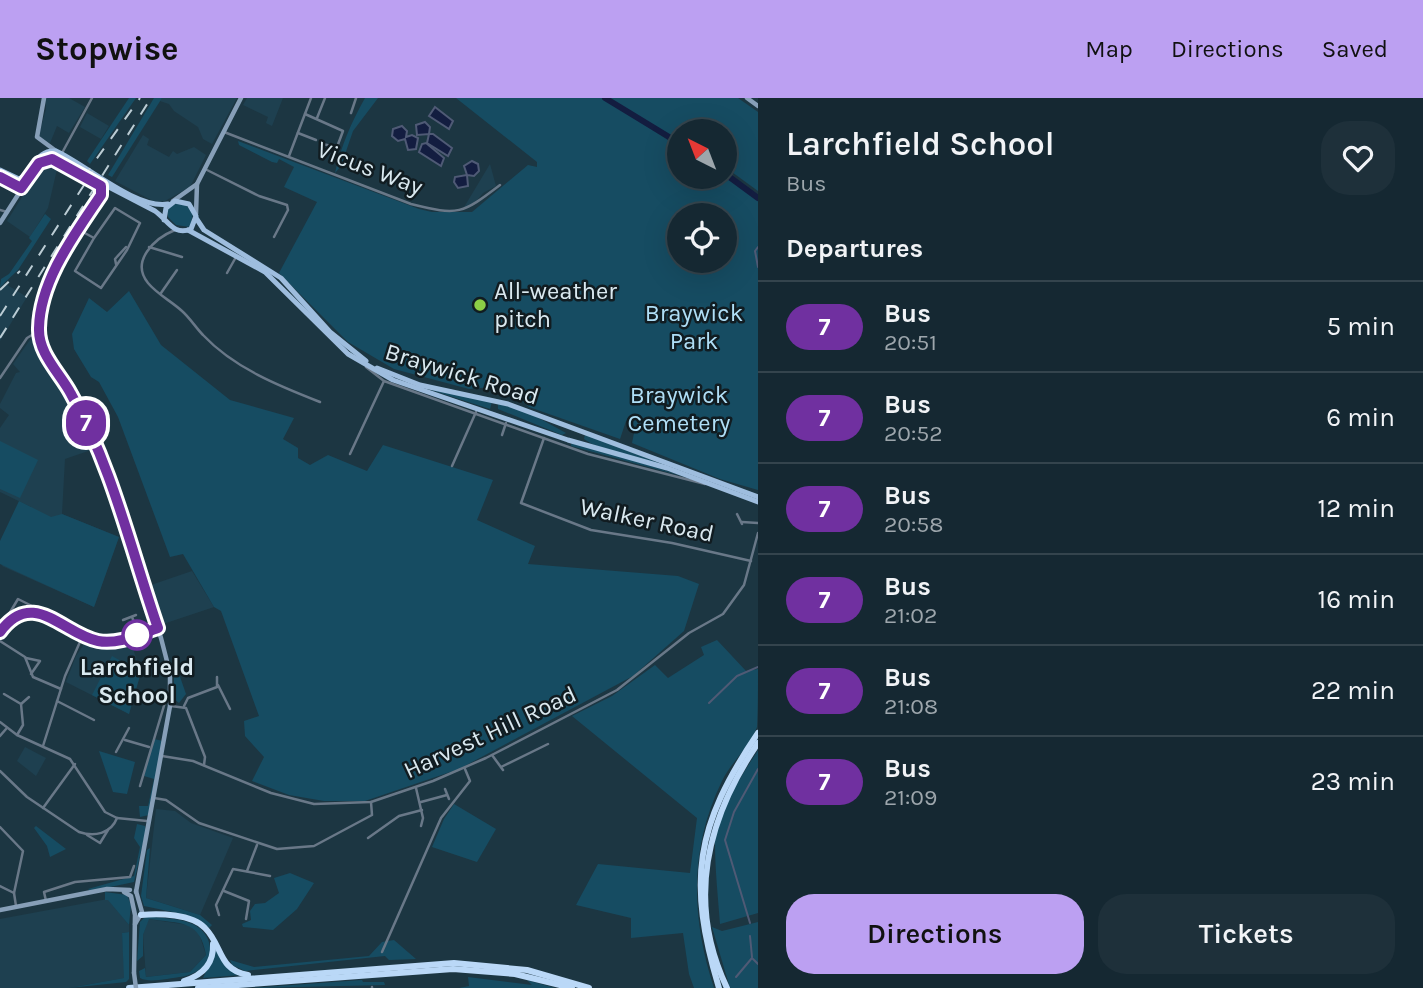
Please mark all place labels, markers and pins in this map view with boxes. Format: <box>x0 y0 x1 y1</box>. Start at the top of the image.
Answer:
place label: All-weather pitch <box>494 277 617 333</box>
marker: All-weather pitch <box>472 297 488 313</box>
marker: Larchfield School <box>122 620 152 650</box>
place label: Larchfield School <box>80 653 194 709</box>

